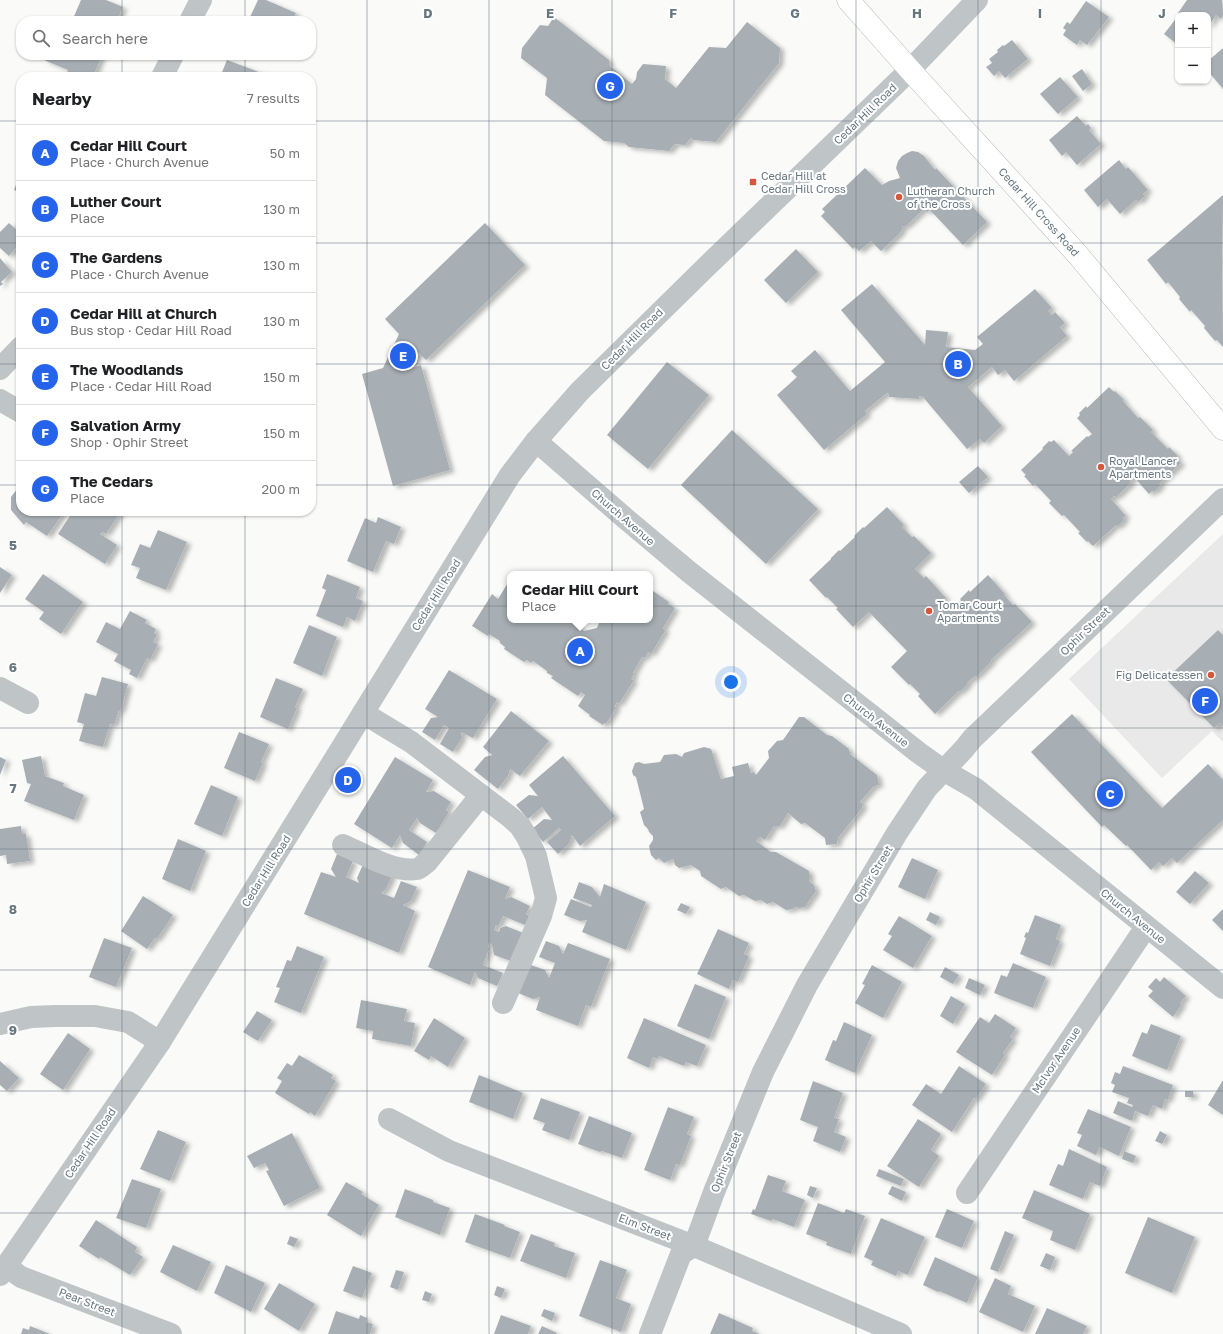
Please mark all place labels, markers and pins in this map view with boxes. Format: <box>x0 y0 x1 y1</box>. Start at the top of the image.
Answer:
pin: G <box>597 71 623 101</box>
place label: Cedar Hill at Cedar Hill Cross <box>761 169 846 195</box>
marker: Cedar Hill at Cedar Hill Cross <box>748 177 758 187</box>
place label: Lutheran Church of the Cross <box>907 184 995 210</box>
marker: Lutheran Church of the Cross <box>894 192 904 202</box>
pin: E <box>390 341 416 371</box>
pin: B <box>945 349 971 379</box>
place label: Royal Lancer Apartments <box>1109 454 1178 480</box>
marker: Royal Lancer Apartments <box>1096 462 1106 472</box>
place label: Tomar Court Apartments <box>937 598 1002 624</box>
marker: Tomar Court Apartments <box>924 606 934 616</box>
pin: A <box>567 636 593 666</box>
place label: Fig Delicatessen <box>1116 668 1203 681</box>
marker: Fig Delicatessen <box>1206 670 1216 680</box>
pin: F <box>1192 686 1218 716</box>
pin: D <box>335 765 361 795</box>
pin: C <box>1097 779 1123 809</box>

